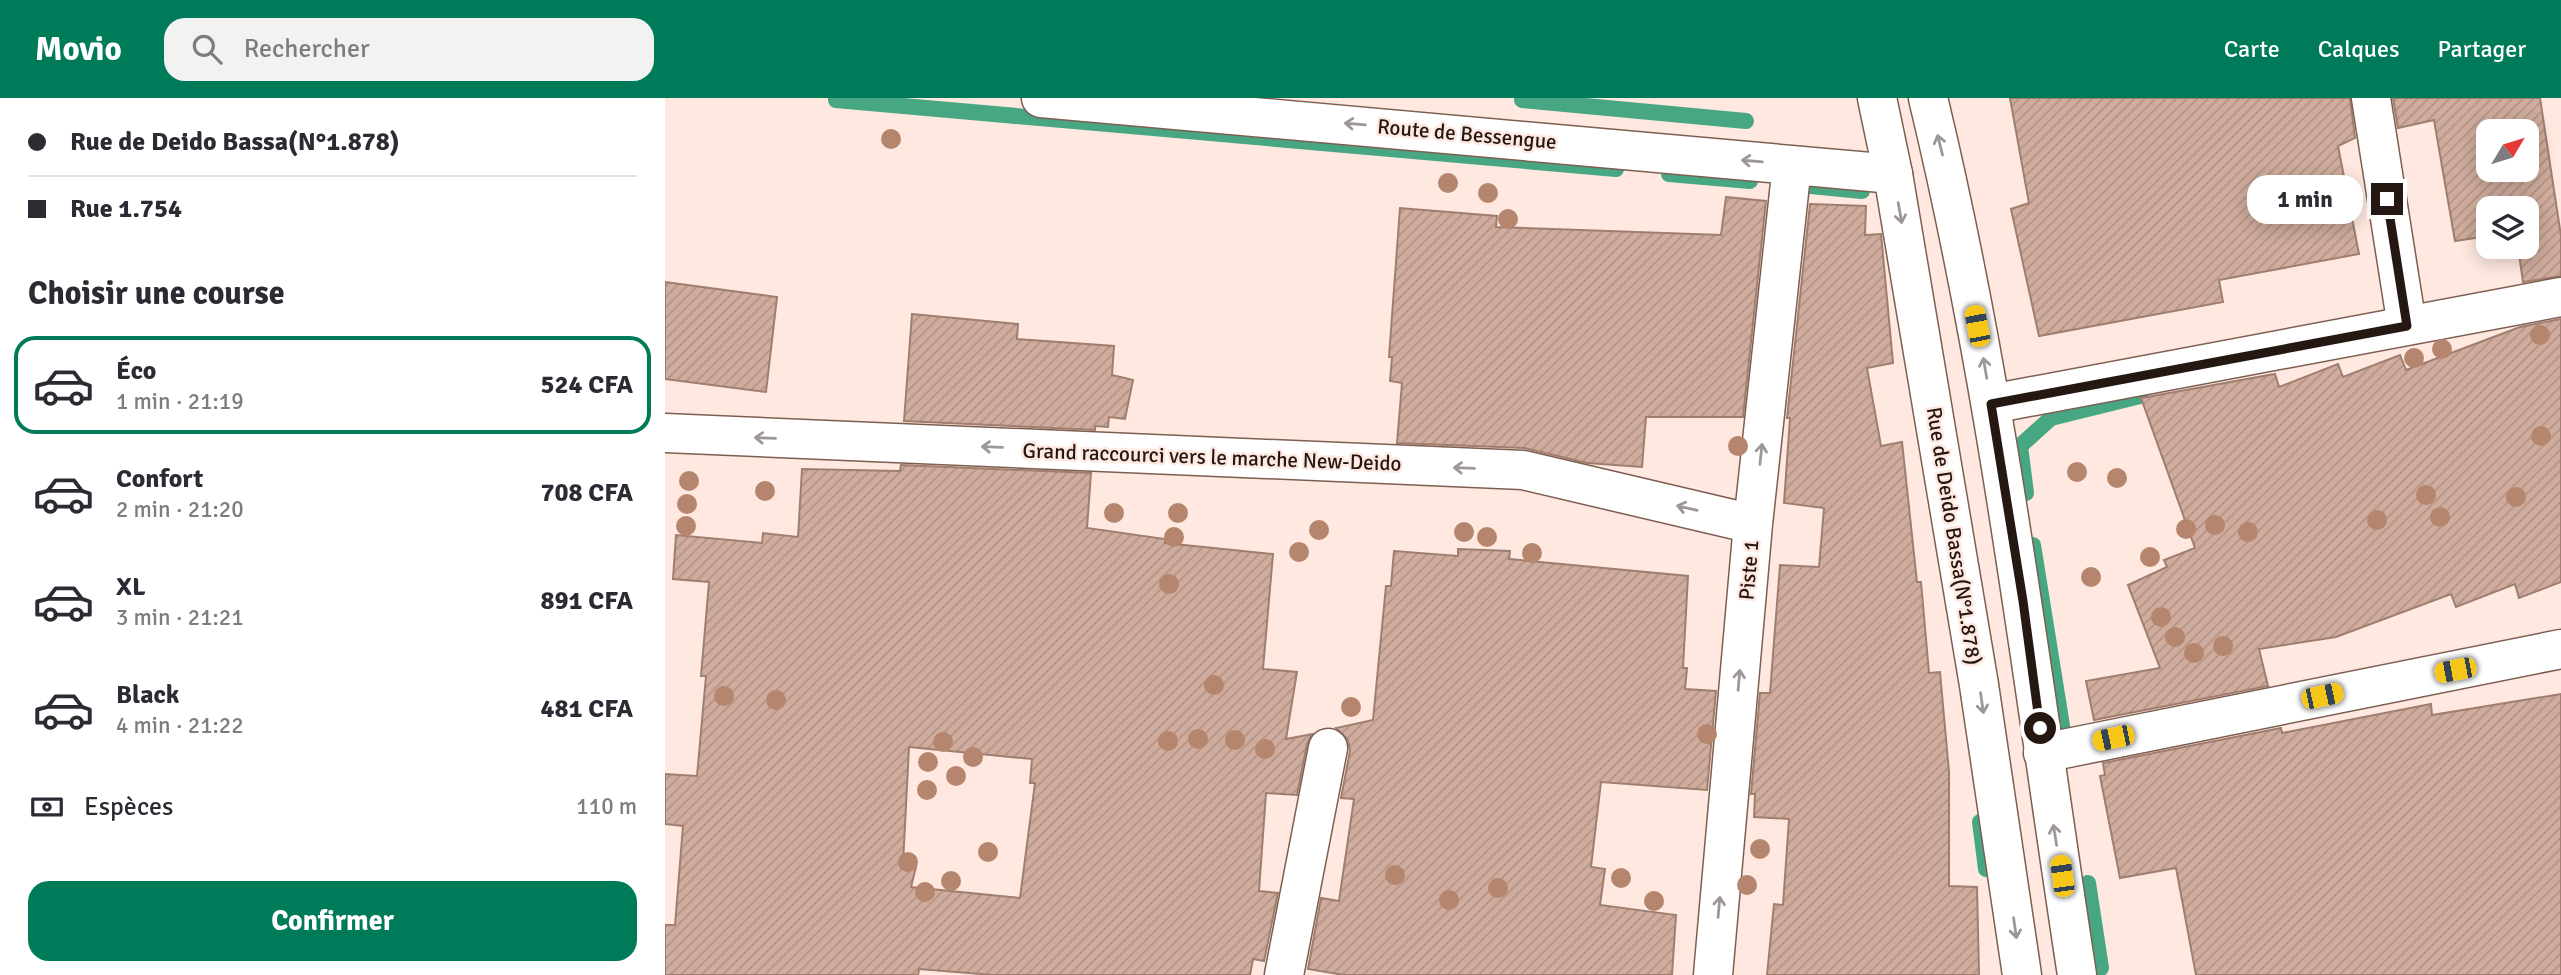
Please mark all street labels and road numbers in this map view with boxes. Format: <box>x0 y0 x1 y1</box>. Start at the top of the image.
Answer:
street label: Route de Bessengue <box>1376 113 1558 155</box>
street label: Rue de Deido Bassa(N°1.878) <box>1921 405 1987 667</box>
street label: Grand raccourci vers le marche New-Deido <box>1022 437 1402 477</box>
street label: Piste 1 <box>1733 539 1765 601</box>

